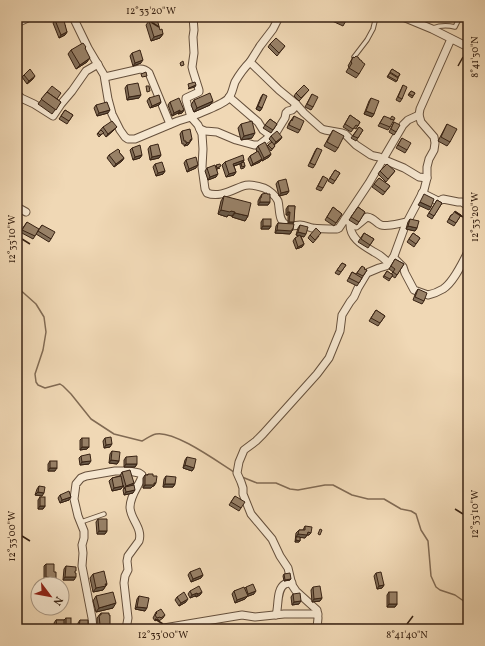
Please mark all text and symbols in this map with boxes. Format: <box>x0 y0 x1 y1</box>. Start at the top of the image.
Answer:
text: 12°33'20"W <box>126 4 176 18</box>
text: 8°41'30"N <box>468 36 482 78</box>
text: 12°33'20"W <box>468 192 482 242</box>
text: 12°33'10"W <box>5 215 19 263</box>
text: 12°33'10"W <box>468 490 482 538</box>
text: 12°33'00"W <box>5 511 19 561</box>
north arrow <box>30 576 70 616</box>
text: N <box>49 593 66 608</box>
text: 12°33'00"W <box>138 628 188 642</box>
text: 8°41'40"N <box>386 628 428 642</box>

